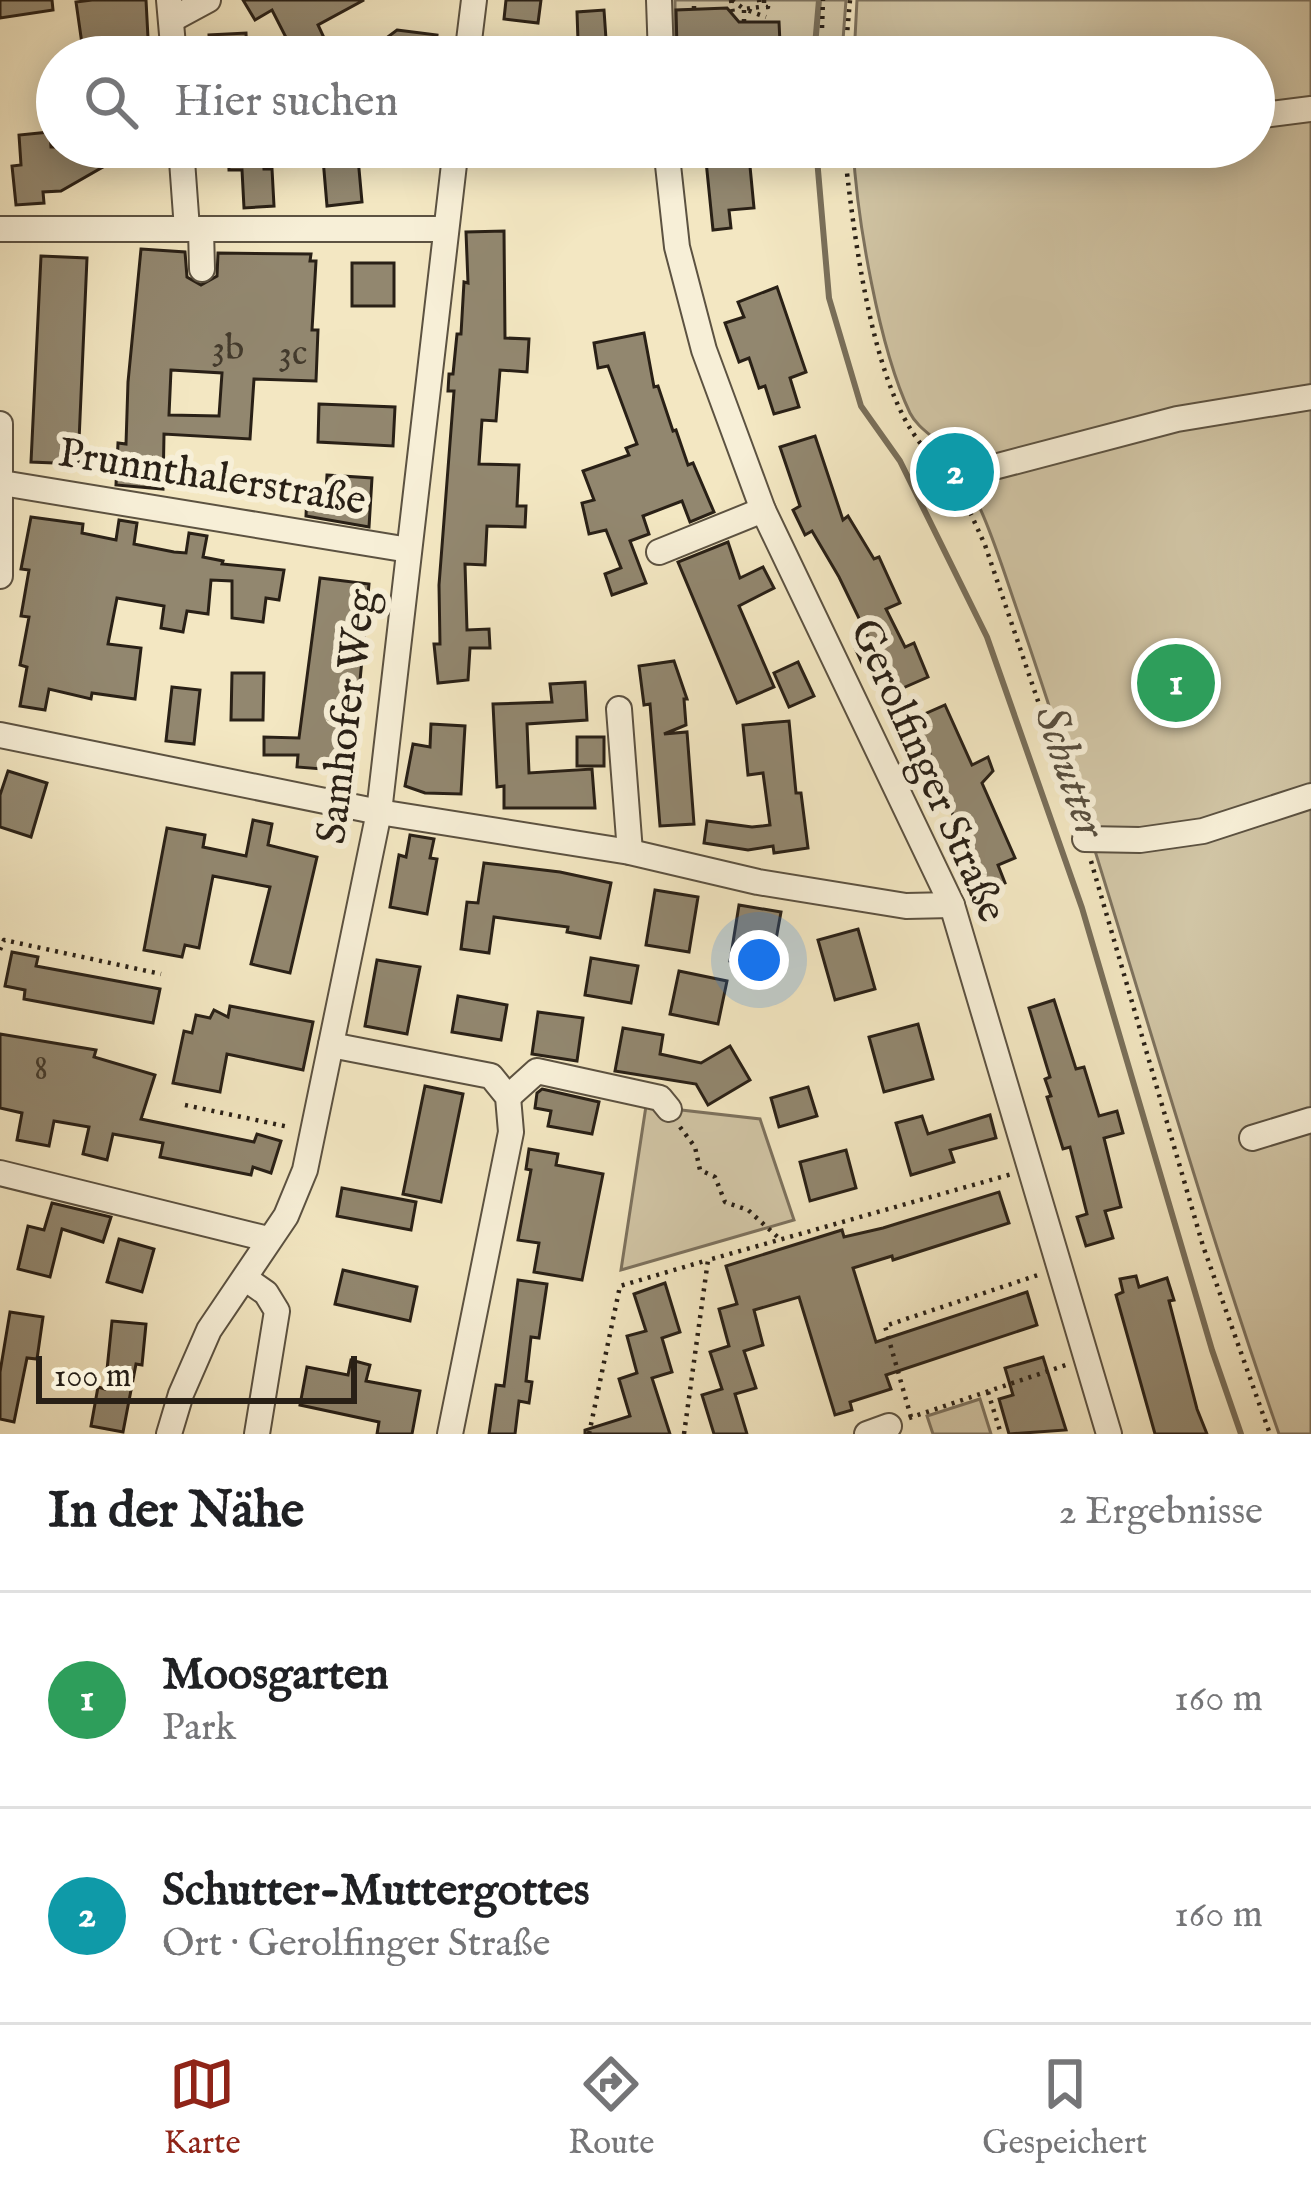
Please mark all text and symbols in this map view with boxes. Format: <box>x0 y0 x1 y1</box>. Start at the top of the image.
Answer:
search box <box>36 36 1275 168</box>
icon: search <box>78 69 144 135</box>
text: Hier suchen <box>174 74 398 131</box>
house number: 3b <box>212 326 244 372</box>
house number: 3c <box>279 331 307 377</box>
pin: 2 <box>916 427 994 517</box>
street label: Prunnthalerstraße <box>54 428 370 528</box>
street label: Samhofer Weg <box>306 586 390 847</box>
street label: Gerolfinger Straße <box>836 611 1018 931</box>
pin: 1 <box>1137 638 1215 728</box>
water label: Schutter <box>1020 698 1119 847</box>
your location <box>729 930 789 990</box>
house number: 8 <box>34 1046 48 1092</box>
scale bar <box>36 1350 357 1403</box>
text: 100 m <box>54 1356 131 1398</box>
text: In der Nähe <box>48 1480 304 1545</box>
text: 2 Ergebnisse <box>1059 1488 1263 1537</box>
text: Moosgarten <box>162 1647 389 1704</box>
text: 1 <box>80 1675 94 1724</box>
text: 160 m <box>1174 1675 1263 1724</box>
text: Park <box>162 1704 236 1753</box>
text: Schutter-Muttergottes <box>162 1863 589 1920</box>
text: 2 <box>78 1891 96 1940</box>
text: 160 m <box>1174 1891 1263 1940</box>
text: Ort · Gerolfinger Straße <box>162 1920 550 1969</box>
tab: Karte <box>164 2051 241 2165</box>
tab: Route <box>568 2051 654 2165</box>
tab: Gespeichert <box>982 2051 1147 2165</box>

